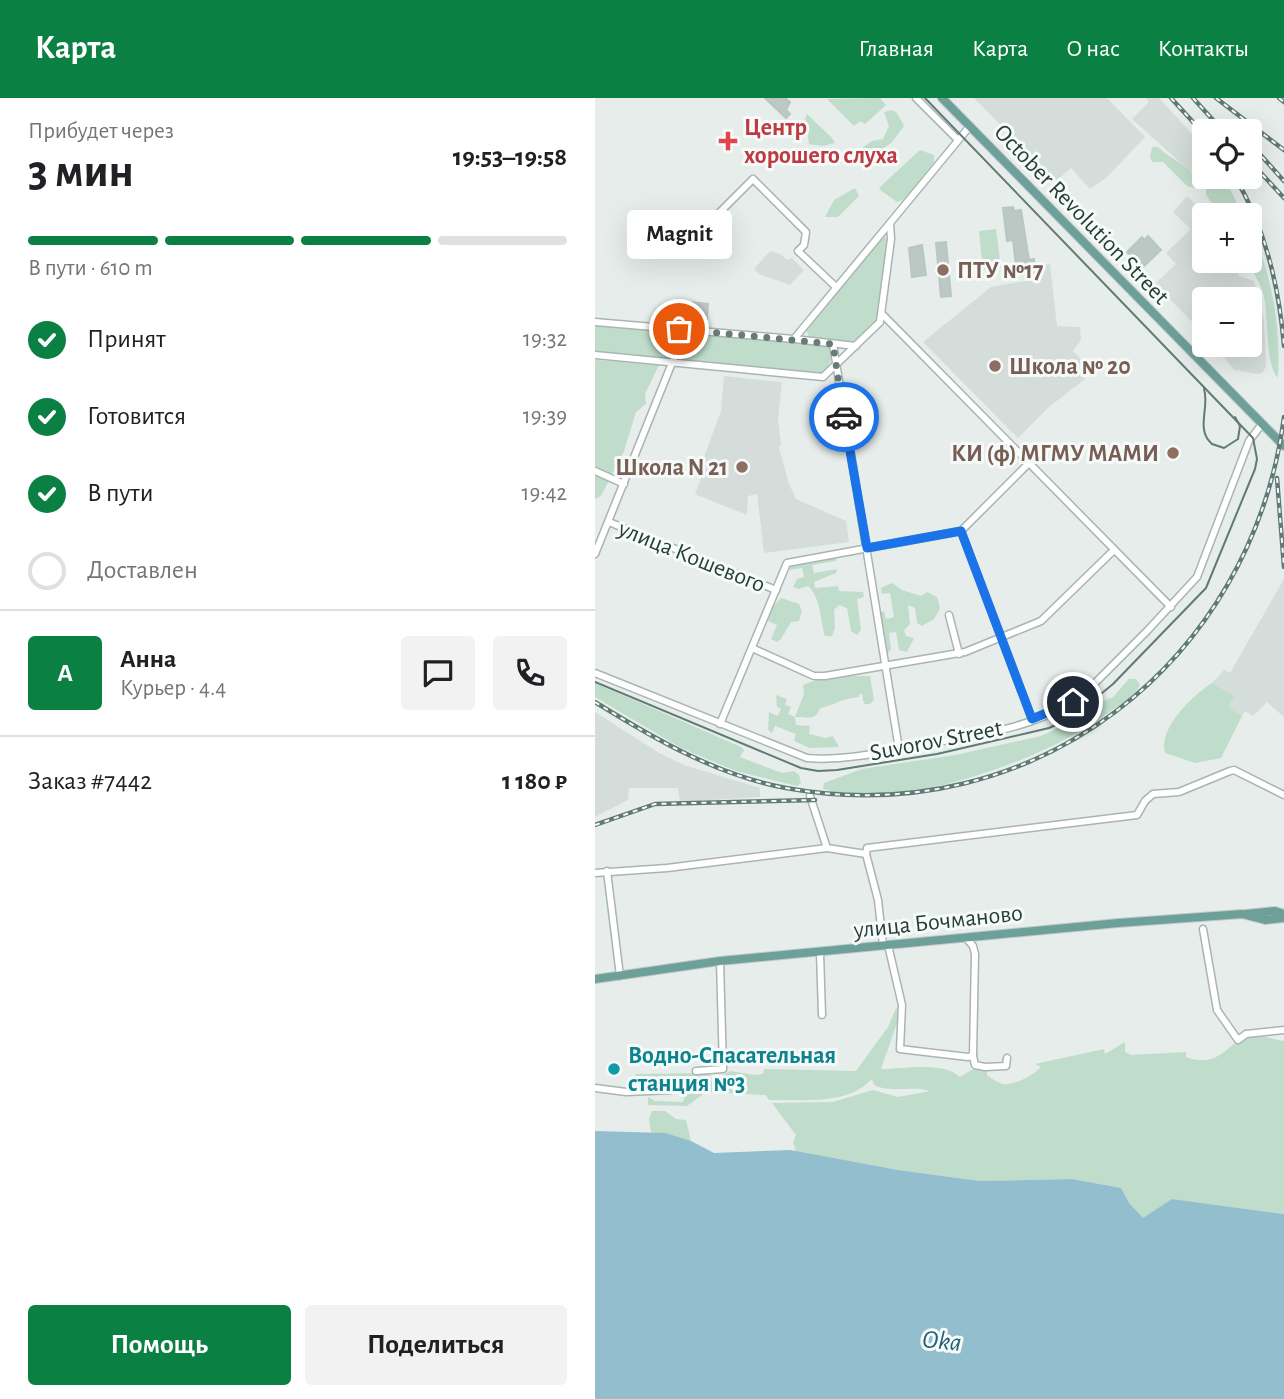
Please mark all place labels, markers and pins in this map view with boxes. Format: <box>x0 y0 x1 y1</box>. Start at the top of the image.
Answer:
place label: Центр хорошего слуха <box>744 116 898 168</box>
marker: Центр хорошего слуха <box>718 131 738 151</box>
callout: Magnit <box>627 210 731 259</box>
place label: ПТУ №17 <box>957 259 1043 283</box>
marker: ПТУ №17 <box>935 262 951 278</box>
pin <box>649 299 709 359</box>
place label: Школа № 20 <box>1009 355 1131 379</box>
marker: Школа № 20 <box>987 358 1003 374</box>
place label: КИ (ф) МГМУ МАМИ <box>951 442 1159 466</box>
marker: КИ (ф) МГМУ МАМИ <box>1165 445 1181 461</box>
place label: Школа N 21 <box>615 456 728 480</box>
marker: Школа N 21 <box>734 459 750 475</box>
pin <box>1043 672 1103 732</box>
place label: Водно-Спасательная станция №3 <box>628 1044 836 1096</box>
marker: Водно-Спасательная станция №3 <box>606 1061 622 1077</box>

